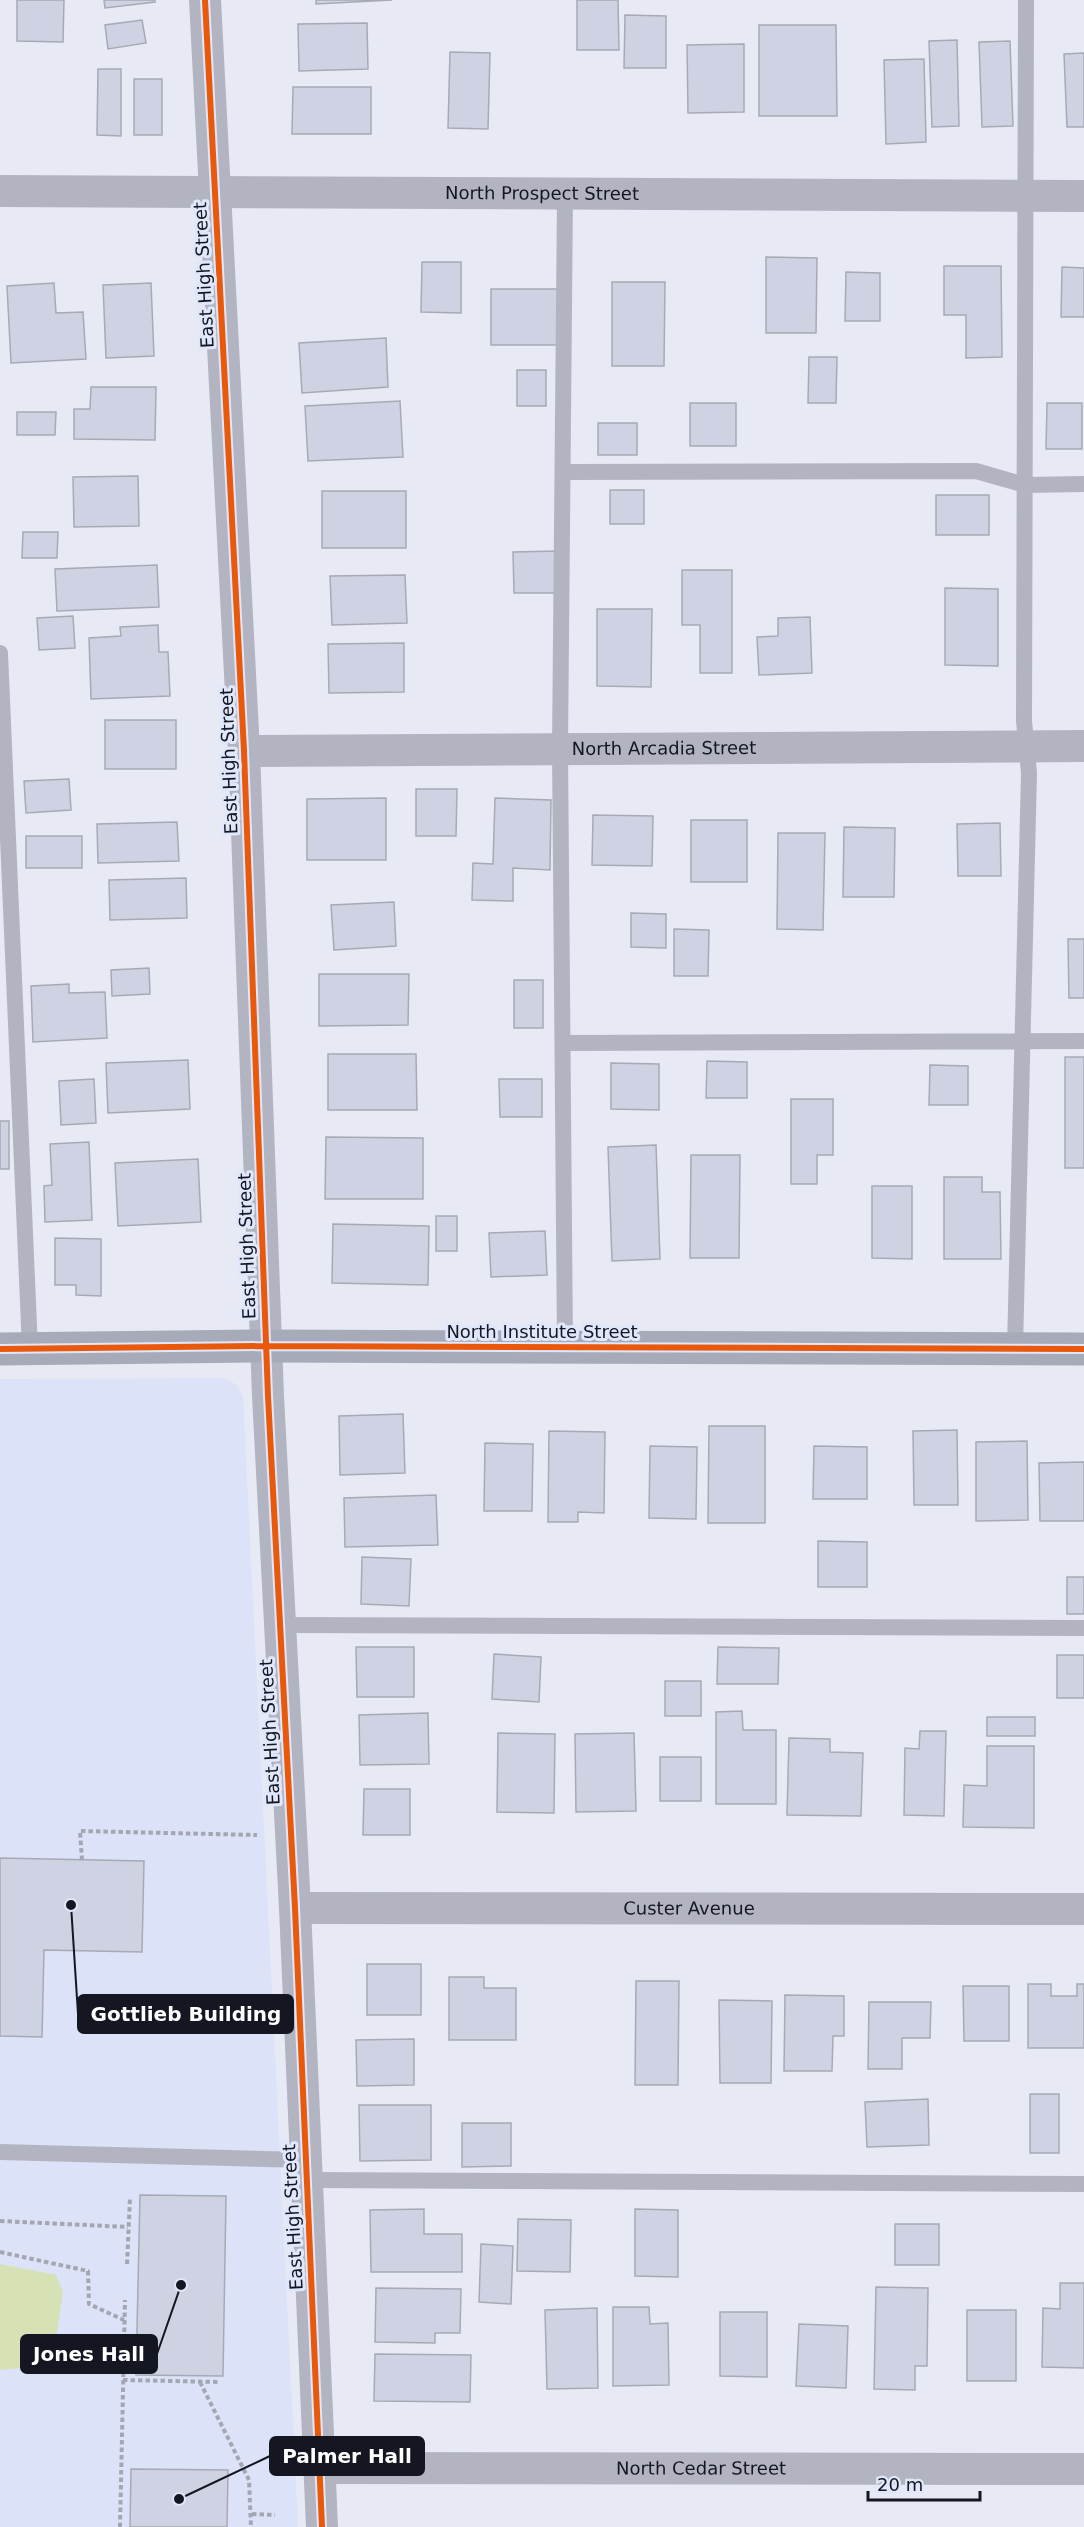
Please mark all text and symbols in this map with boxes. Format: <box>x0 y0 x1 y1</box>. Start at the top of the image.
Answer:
street label: North Prospect Street <box>445 182 639 204</box>
street label: East High Street <box>189 201 218 349</box>
street label: East High Street <box>215 688 242 835</box>
street label: North Arcadia Street <box>572 737 756 759</box>
street label: East High Street <box>233 1173 260 1320</box>
street label: North Institute Street <box>446 1321 638 1342</box>
street label: East High Street <box>255 1658 284 1806</box>
street label: Custer Avenue <box>623 1897 755 1919</box>
callout: Gottlieb Building <box>78 1995 293 2033</box>
text: Gottlieb Building <box>91 2002 281 2026</box>
street label: East High Street <box>278 2143 307 2291</box>
callout: Jones Hall <box>21 2335 157 2373</box>
text: Jones Hall <box>31 2342 145 2366</box>
callout: Palmer Hall <box>270 2437 424 2475</box>
text: Palmer Hall <box>282 2444 412 2468</box>
street label: North Cedar Street <box>616 2457 786 2479</box>
scale bar <box>868 2464 980 2502</box>
text: 20 m <box>877 2474 923 2495</box>

